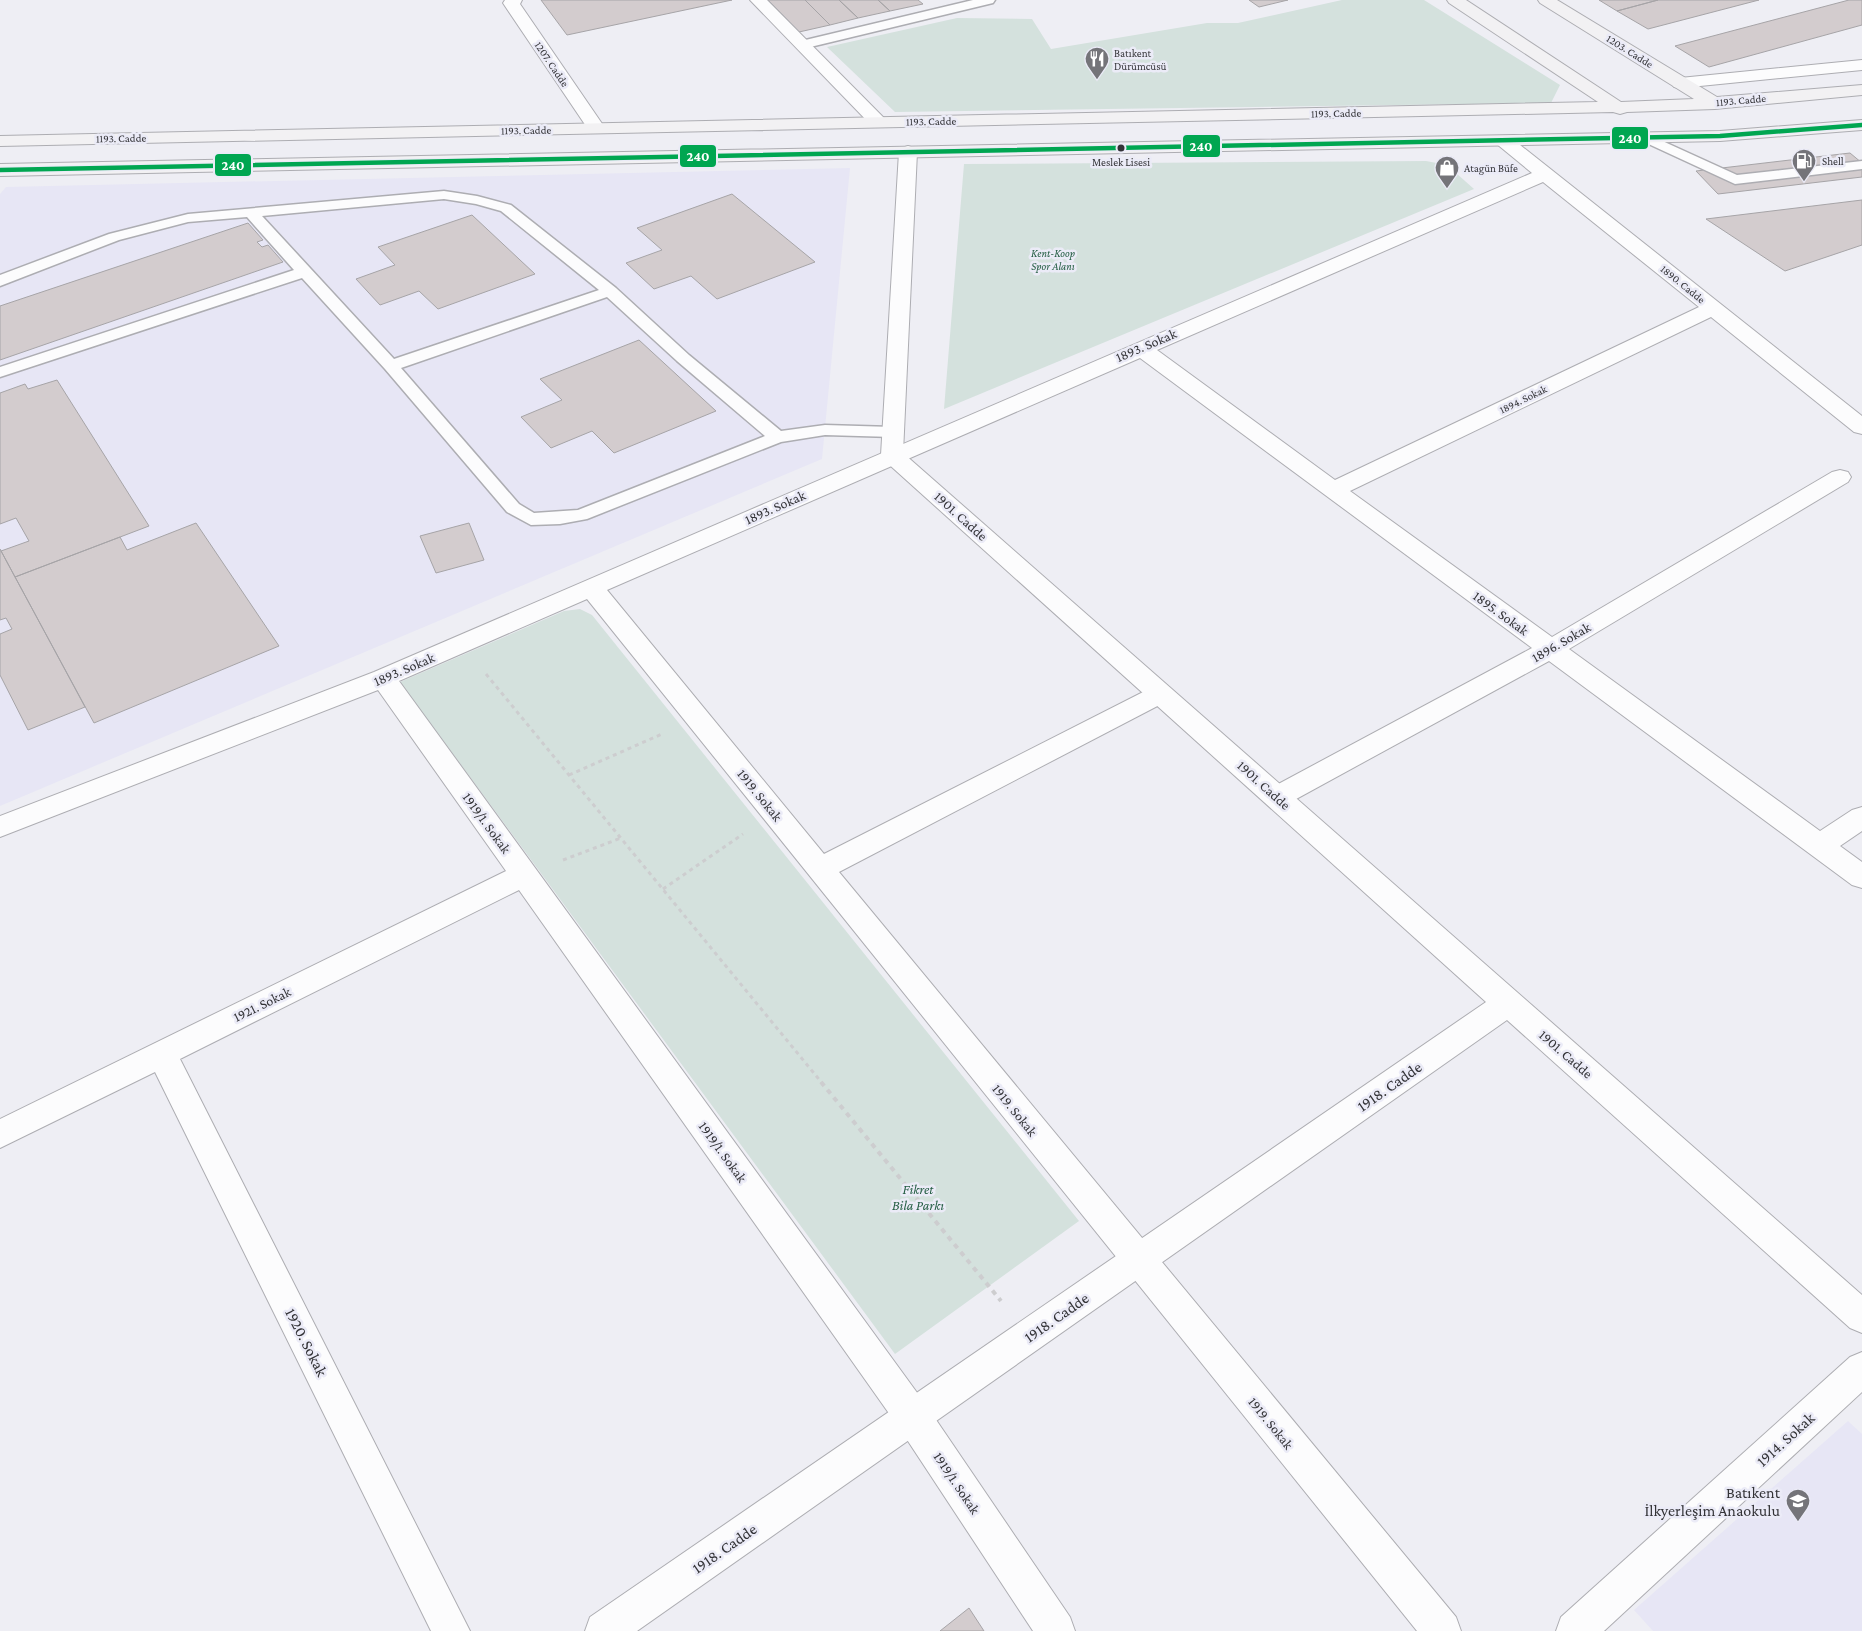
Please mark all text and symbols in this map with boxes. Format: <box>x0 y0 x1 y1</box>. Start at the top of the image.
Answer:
street label: 1203. Cadde <box>1604 32 1656 70</box>
street label: 1207. Cadde <box>532 39 572 89</box>
restaurant icon: Batıkent Dürümcüsü <box>1084 46 1110 80</box>
place label: Batıkent Dürümcüsü <box>1114 47 1166 72</box>
street label: 1193. Cadde <box>1715 92 1767 108</box>
street label: 1193. Cadde <box>1311 107 1361 119</box>
street label: 1193. Cadde <box>906 115 956 127</box>
street label: 1193. Cadde <box>501 124 551 136</box>
line badge: 240 <box>1611 126 1649 150</box>
text: 240 <box>1618 130 1642 146</box>
street label: 1193. Cadde <box>96 132 146 144</box>
line badge: 240 <box>1182 134 1221 158</box>
text: 240 <box>1189 138 1213 154</box>
marker: Meslek Lisesi <box>1116 143 1126 153</box>
line badge: 240 <box>679 144 717 168</box>
text: 240 <box>686 148 710 164</box>
fuel station icon: Shell <box>1791 148 1817 182</box>
line badge: 240 <box>214 153 252 177</box>
shop icon: Atagün Büfe <box>1434 155 1460 189</box>
place label: Shell <box>1822 155 1844 167</box>
place label: Meslek Lisesi <box>1092 156 1150 168</box>
text: 240 <box>221 157 245 173</box>
place label: Atagün Büfe <box>1464 162 1518 175</box>
park label: Kent-Koop Spor Alanı <box>1031 247 1075 273</box>
street label: 1890. Cadde <box>1658 262 1708 306</box>
street label: 1893. Sokak <box>1113 325 1179 365</box>
street label: 1894. Sokak <box>1497 382 1549 416</box>
street label: 1893. Sokak <box>742 486 808 527</box>
street label: 1901. Cadde <box>931 488 991 544</box>
street label: 1895. Sokak <box>1470 588 1532 639</box>
street label: 1896. Sokak <box>1529 619 1594 665</box>
street label: 1893. Sokak <box>371 649 437 689</box>
street label: 1901. Cadde <box>1234 757 1294 813</box>
street label: 1919. Sokak <box>734 766 786 824</box>
street label: 1919/1. Sokak <box>460 789 515 857</box>
street label: 1921. Sokak <box>231 983 294 1025</box>
street label: 1901. Cadde <box>1536 1026 1596 1082</box>
street label: 1918. Cadde <box>1354 1058 1425 1115</box>
street label: 1919. Sokak <box>989 1081 1041 1139</box>
street label: 1919/1. Sokak <box>696 1118 751 1186</box>
park label: Fikret Bila Parkı <box>892 1181 944 1213</box>
street label: 1918. Cadde <box>1021 1289 1092 1346</box>
street label: 1920. Sokak <box>282 1305 331 1379</box>
street label: 1919. Sokak <box>1245 1394 1297 1452</box>
street label: 1914. Sokak <box>1753 1409 1818 1470</box>
street label: 1919/1. Sokak <box>930 1449 984 1517</box>
place label: Batıkent İlkyerleşim Anaokulu <box>1644 1484 1781 1520</box>
school or university icon: Batıkent İlkyerleşim Anaokulu <box>1785 1488 1811 1522</box>
street label: 1918. Cadde <box>689 1520 760 1577</box>

